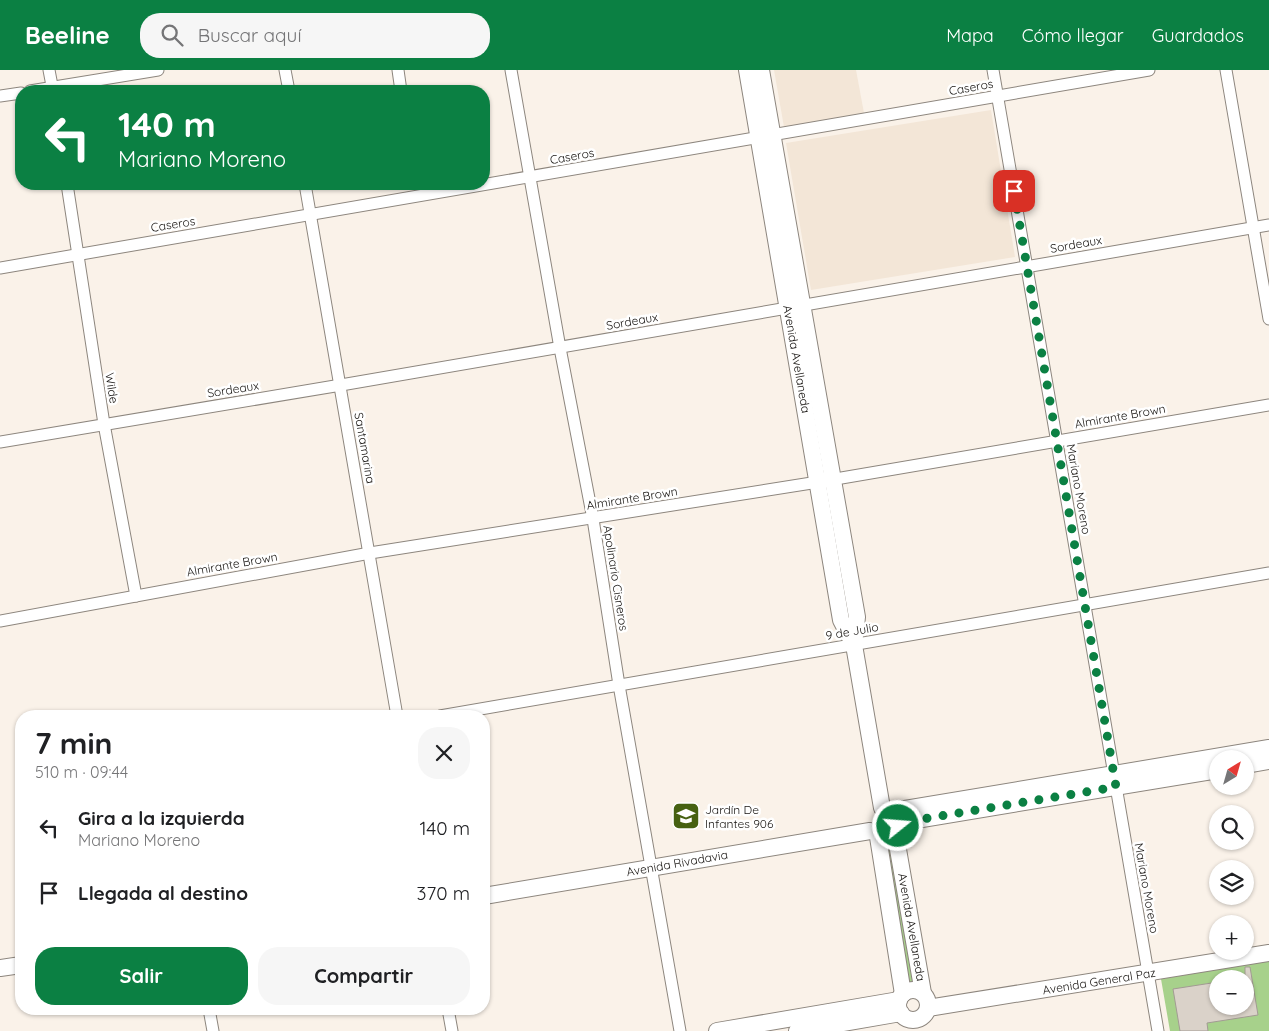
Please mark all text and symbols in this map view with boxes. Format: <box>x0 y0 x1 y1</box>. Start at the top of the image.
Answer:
search box <box>140 13 490 58</box>
text: Beeline <box>25 20 110 50</box>
icon: search <box>158 21 186 49</box>
text: Buscar aquí <box>198 23 301 47</box>
text: Mapa <box>946 24 994 47</box>
text: Cómo llegar <box>1022 24 1124 47</box>
text: Guardados <box>1152 24 1244 47</box>
street label: Caseros <box>948 76 995 98</box>
text: 140 m <box>118 102 216 146</box>
icon: left <box>35 105 100 170</box>
text: Mariano Moreno <box>118 145 286 173</box>
street label: Caseros <box>549 145 596 167</box>
pin <box>993 170 1035 212</box>
icon: arrive <box>1000 177 1028 205</box>
street label: Caseros <box>150 213 197 235</box>
street label: Sordeaux <box>1049 232 1103 256</box>
street label: Avenida Avellaneda <box>780 304 814 414</box>
street label: Sordeaux <box>605 309 659 333</box>
street label: Wilde <box>102 372 122 405</box>
street label: Sordeaux <box>206 377 260 400</box>
street label: Almirante Brown <box>1073 401 1167 431</box>
street label: Santamarina <box>351 411 379 485</box>
street label: Mariano Moreno <box>1064 443 1094 535</box>
street label: Almirante Brown <box>585 483 679 513</box>
street label: Apolinario Cisneros <box>600 524 632 632</box>
street label: Almirante Brown <box>185 549 279 579</box>
street label: 9 de Julio <box>824 619 880 643</box>
text: 7 min <box>35 724 113 762</box>
button: close <box>418 727 470 779</box>
north arrow <box>1209 750 1254 795</box>
map controls <box>1209 750 1254 1015</box>
text: 510 m · 09:44 <box>35 762 128 782</box>
position arrow <box>871 799 923 851</box>
school or university icon: Jardín De Infantes 906 <box>671 801 701 831</box>
place label: Jardín De Infantes 906 <box>705 802 774 831</box>
button: search <box>1209 805 1254 850</box>
text: Gira a la izquierda <box>78 806 245 830</box>
icon: left <box>35 814 63 842</box>
text: 140 m <box>419 816 470 840</box>
text: Mariano Moreno <box>78 830 200 850</box>
street label: Mariano Moreno <box>1132 842 1162 934</box>
street label: Avenida Rivadavia <box>625 847 729 879</box>
button: layers <box>1209 860 1254 905</box>
street label: Avenida Avellaneda <box>895 872 929 982</box>
icon: arrive <box>35 879 63 907</box>
text: Llegada al destino <box>78 881 248 905</box>
text: 370 m <box>416 881 470 905</box>
button: + <box>1209 915 1254 960</box>
button: Salir <box>35 947 248 1005</box>
button: Compartir <box>258 947 470 1005</box>
street label: Avenida General Paz <box>1041 965 1157 997</box>
button: − <box>1209 970 1254 1015</box>

